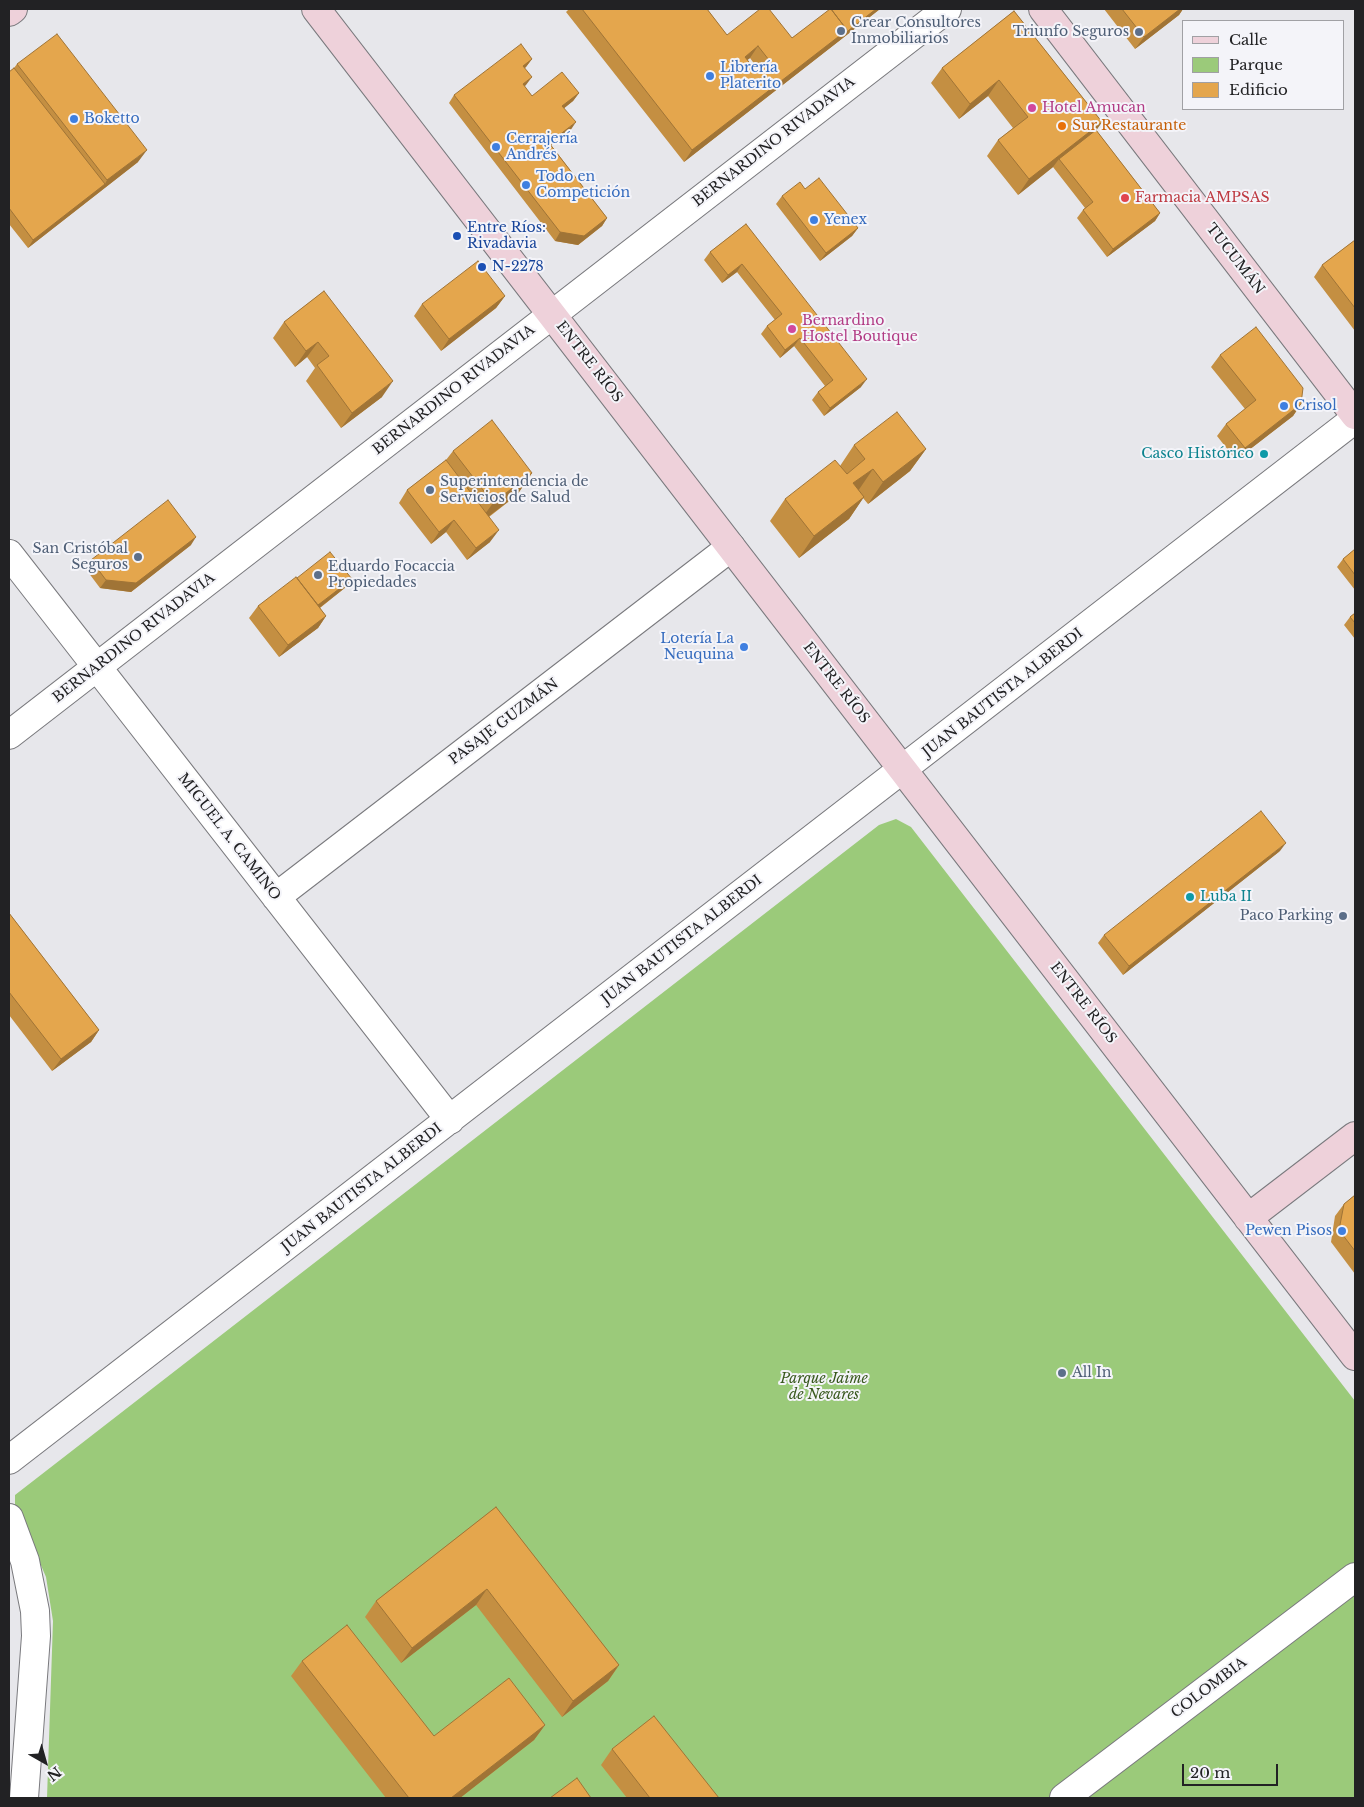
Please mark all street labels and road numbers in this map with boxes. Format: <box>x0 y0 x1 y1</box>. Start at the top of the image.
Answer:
street label: BERNARDINO RIVADAVIA <box>690 74 858 210</box>
street label: TUCUMÁN <box>1202 220 1268 298</box>
street label: ENTRE RÍOS <box>552 318 626 406</box>
street label: BERNARDINO RIVADAVIA <box>370 322 538 458</box>
street label: BERNARDINO RIVADAVIA <box>50 570 218 706</box>
street label: JUAN BAUTISTA ALBERDI <box>919 625 1087 761</box>
street label: ENTRE RÍOS <box>799 639 873 727</box>
street label: PASAJE GUZMÁN <box>446 675 562 769</box>
street label: MIGUEL A. CAMINO <box>174 770 284 904</box>
street label: JUAN BAUTISTA ALBERDI <box>598 872 766 1008</box>
street label: ENTRE RÍOS <box>1046 959 1120 1047</box>
street label: JUAN BAUTISTA ALBERDI <box>278 1120 446 1256</box>
street label: COLOMBIA <box>1168 1654 1250 1722</box>

